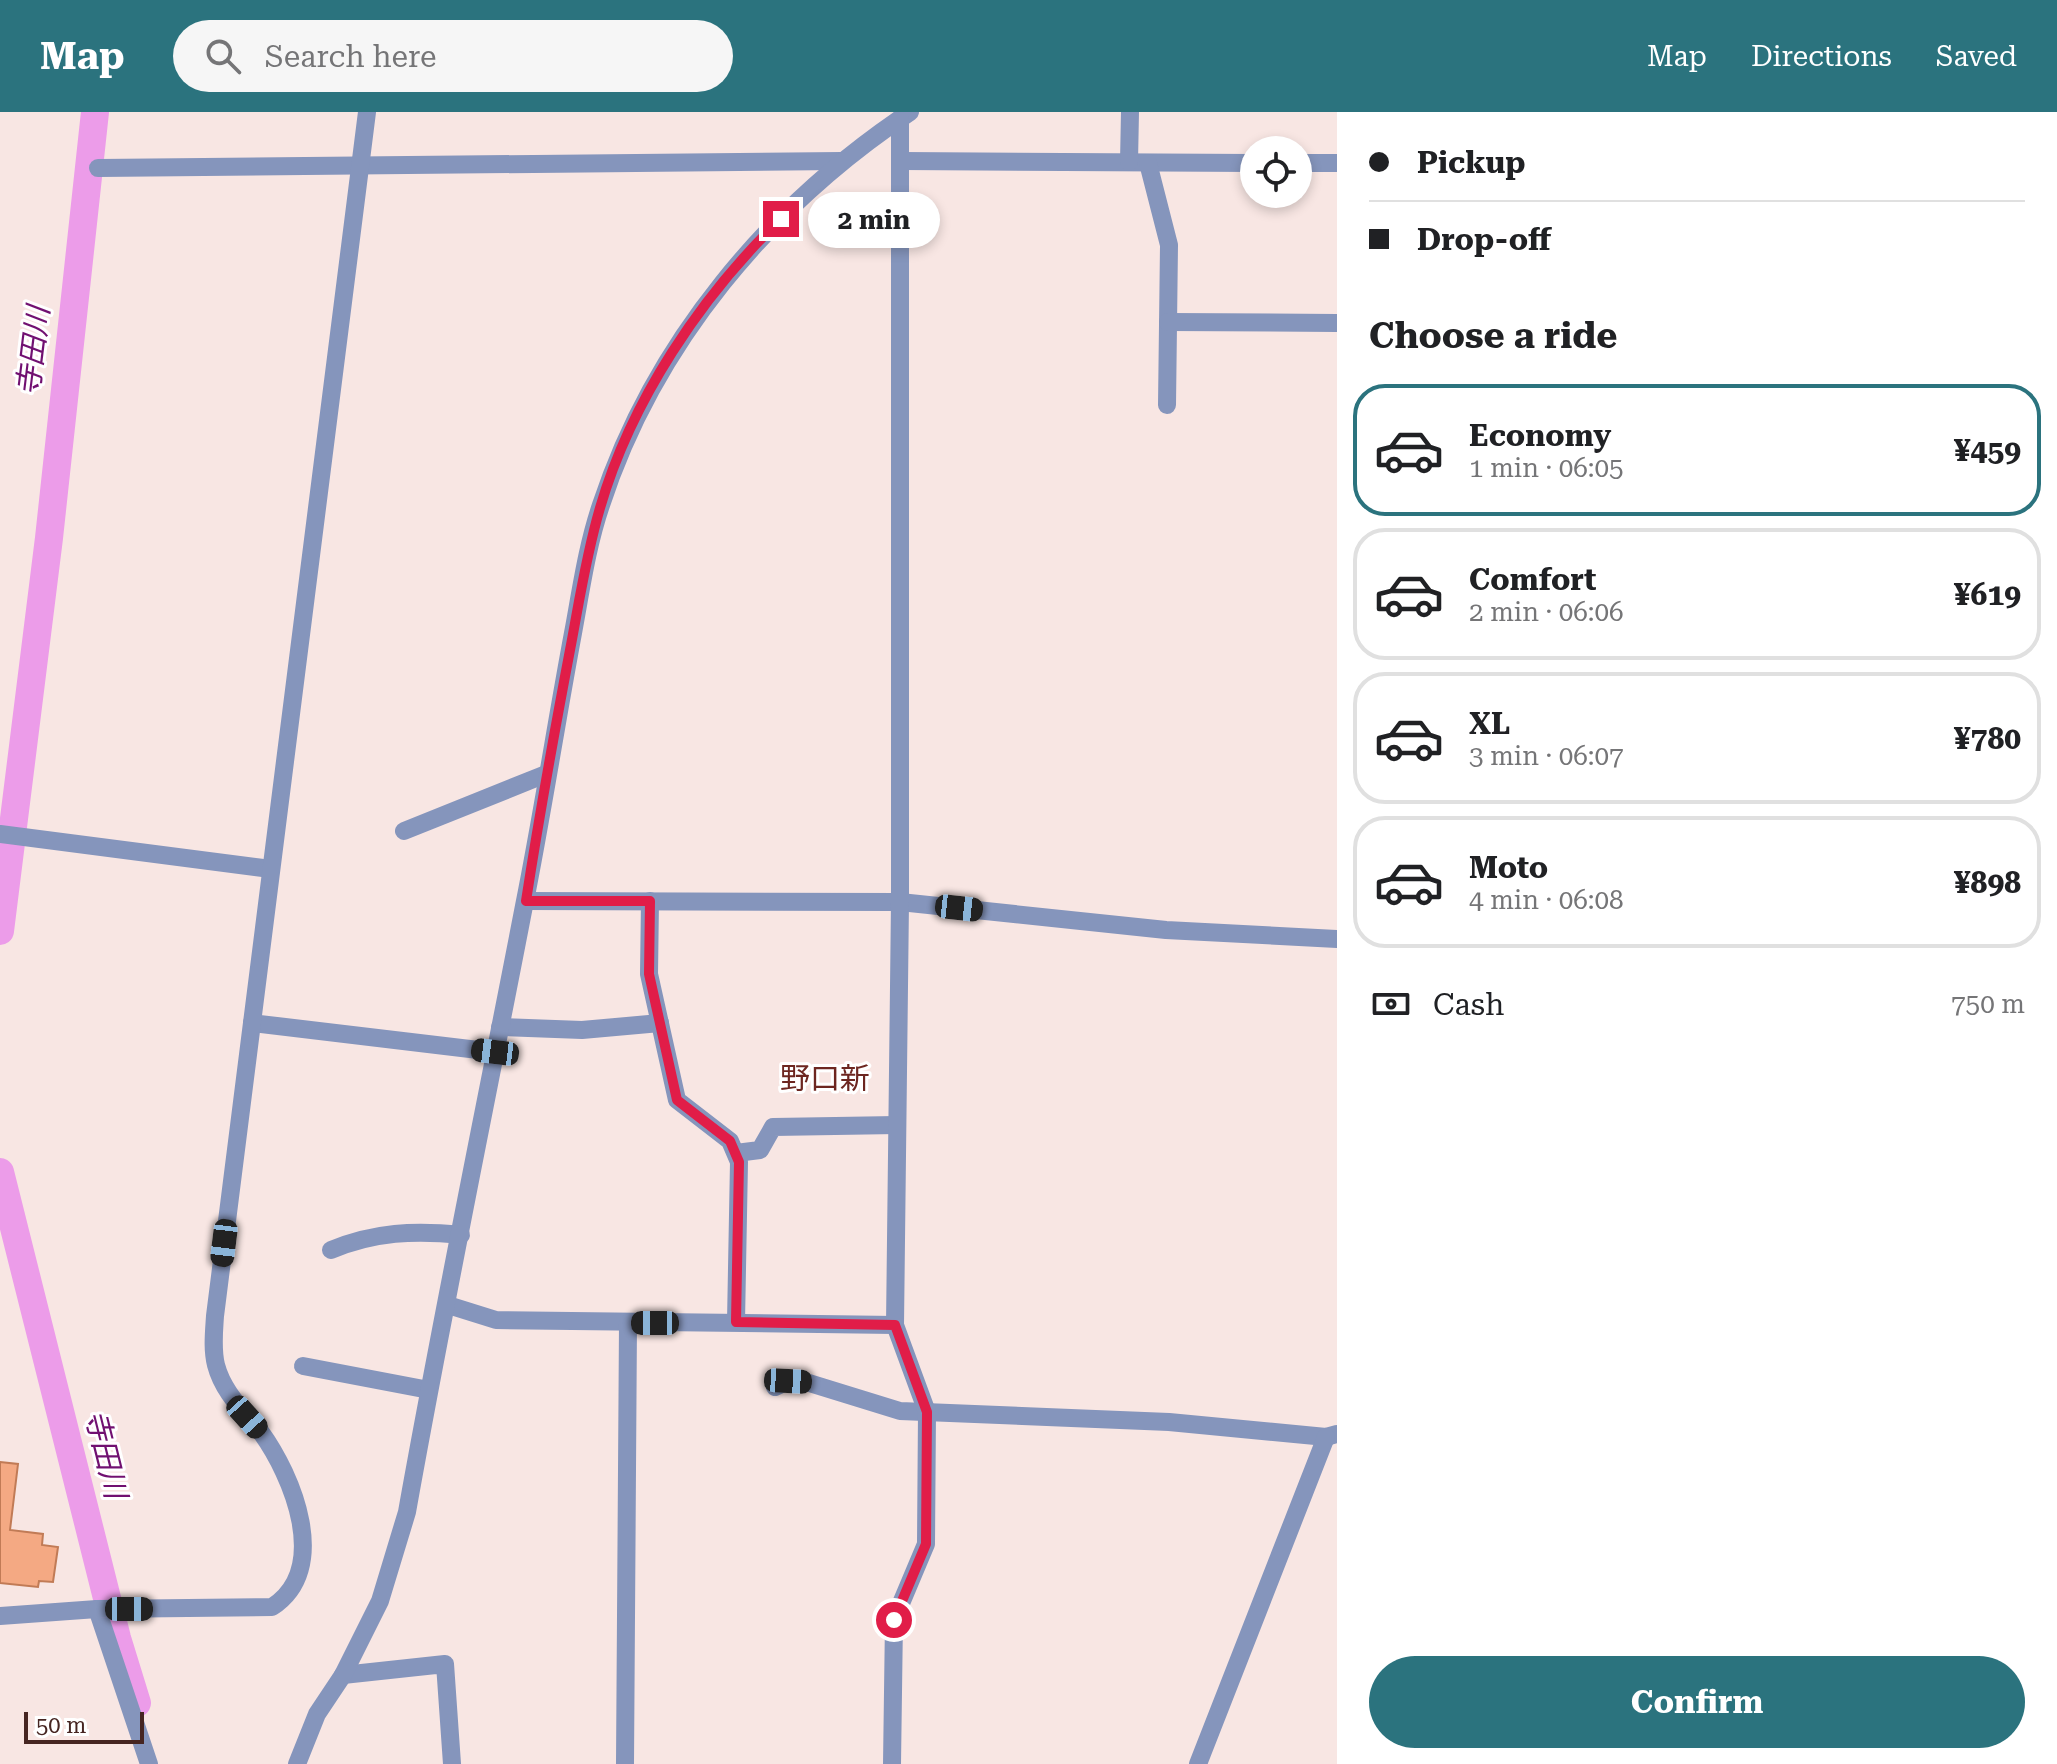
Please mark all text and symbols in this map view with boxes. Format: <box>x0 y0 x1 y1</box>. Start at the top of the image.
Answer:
search box <box>173 20 733 92</box>
text: Map <box>40 34 125 78</box>
icon: search <box>201 34 245 78</box>
text: Search here <box>265 39 437 74</box>
text: Map <box>1647 40 1707 73</box>
text: Directions <box>1751 40 1892 73</box>
text: Saved <box>1936 40 2017 73</box>
map controls <box>1240 136 1312 208</box>
button: locate <box>1240 136 1312 208</box>
text: Pickup <box>1417 145 1525 180</box>
callout: 2 min <box>809 191 941 247</box>
route end <box>763 201 799 237</box>
text: 2 min <box>838 205 910 235</box>
text: Drop-off <box>1417 222 1551 257</box>
water label: 寺田川 <box>10 301 56 398</box>
text: Choose a ride <box>1369 315 1617 357</box>
icon: car <box>1373 414 1445 486</box>
text: Economy <box>1469 418 1611 453</box>
text: ¥459 <box>1954 433 2021 468</box>
text: 1 min · 06:05 <box>1469 453 1624 483</box>
icon: car <box>1373 558 1445 630</box>
text: Comfort <box>1469 562 1596 597</box>
text: ¥619 <box>1954 577 2021 612</box>
text: 2 min · 06:06 <box>1469 597 1624 627</box>
icon: car <box>1373 702 1445 774</box>
text: XL <box>1469 706 1510 741</box>
text: ¥780 <box>1954 721 2021 756</box>
text: 3 min · 06:07 <box>1469 741 1624 771</box>
icon: car <box>1373 846 1445 918</box>
text: Moto <box>1469 850 1548 885</box>
text: ¥898 <box>1954 865 2021 900</box>
text: 4 min · 06:08 <box>1469 885 1624 915</box>
car <box>934 894 984 922</box>
icon: cash <box>1369 982 1413 1026</box>
text: Cash <box>1433 987 1504 1022</box>
text: 750 m <box>1951 989 2025 1019</box>
car <box>470 1037 520 1067</box>
district label: 野口新 <box>780 1061 870 1096</box>
car <box>209 1218 239 1268</box>
car <box>631 1311 679 1335</box>
car <box>763 1368 813 1394</box>
car <box>222 1391 272 1443</box>
water label: 寺田川 <box>78 1406 135 1505</box>
car <box>105 1597 153 1621</box>
route start <box>876 1602 912 1638</box>
button: Confirm <box>1369 1656 2025 1748</box>
scale bar <box>24 1708 144 1744</box>
text: 50 m <box>36 1713 86 1738</box>

